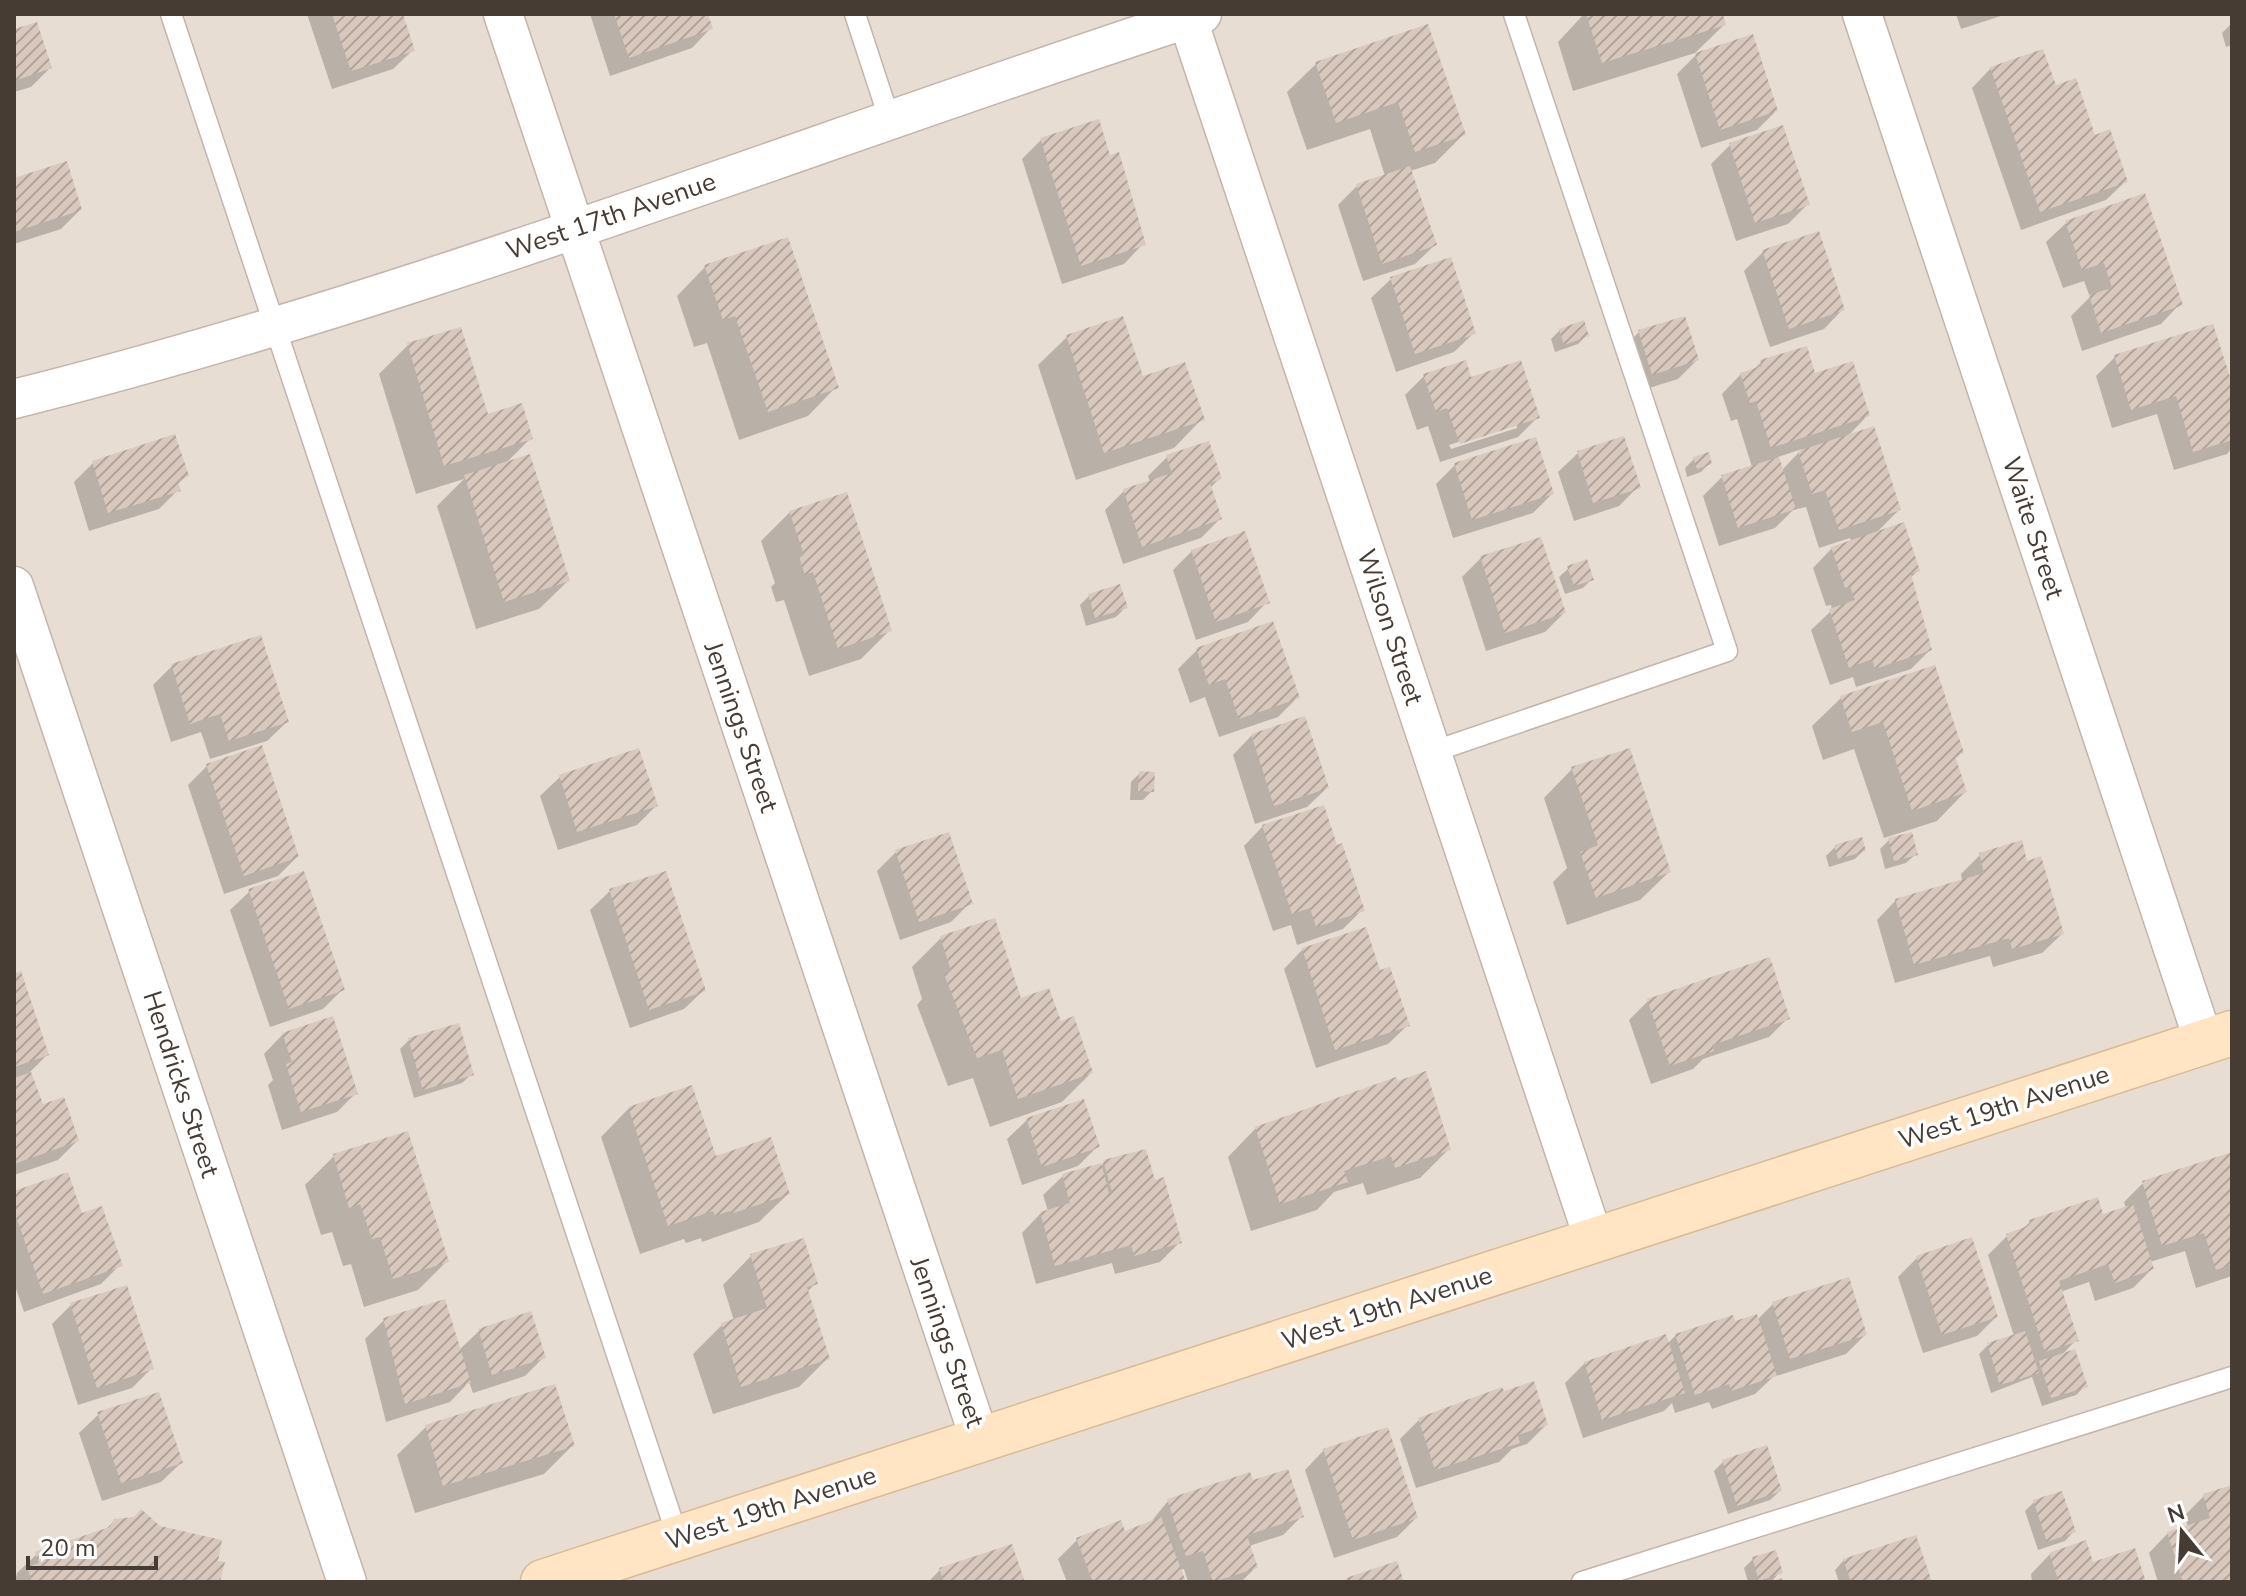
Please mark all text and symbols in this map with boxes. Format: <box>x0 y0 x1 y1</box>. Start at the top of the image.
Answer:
street label: West 17th Avenue <box>502 164 720 268</box>
street label: Waite Street <box>1994 453 2073 604</box>
street label: Wilson Street <box>1348 545 1432 710</box>
street label: Jennings Street <box>695 636 787 818</box>
street label: Hendricks Street <box>134 986 228 1182</box>
street label: West 19th Avenue <box>1894 1056 2114 1158</box>
street label: Jennings Street <box>901 1251 993 1433</box>
street label: West 19th Avenue <box>1277 1257 1497 1359</box>
street label: West 19th Avenue <box>661 1457 881 1559</box>
north arrow <box>2142 1492 2222 1572</box>
text: N <box>2164 1497 2189 1531</box>
scale bar <box>28 1520 156 1570</box>
text: 20 m <box>40 1532 96 1564</box>

